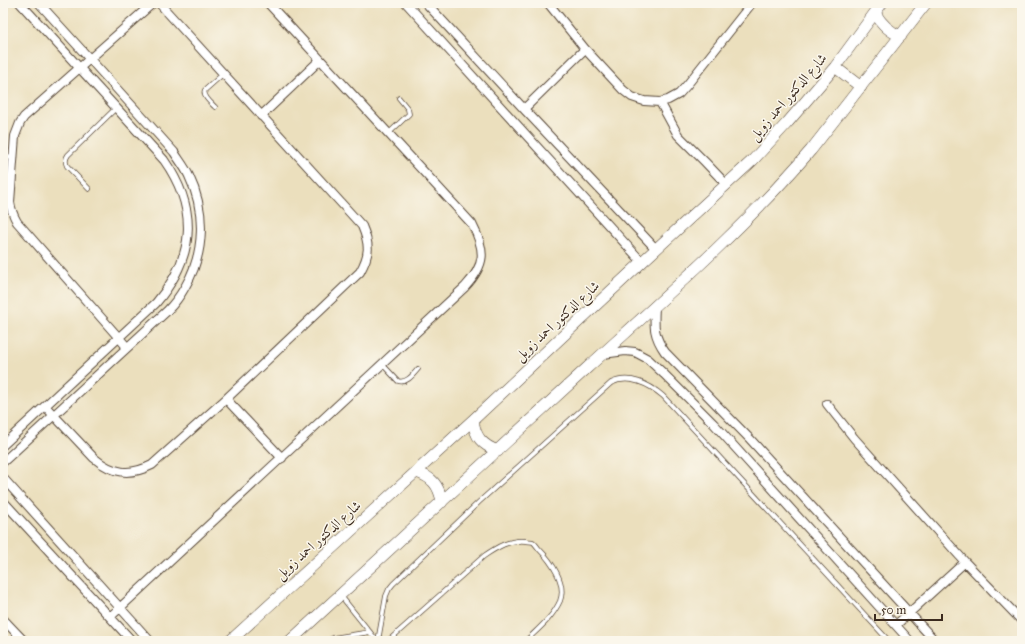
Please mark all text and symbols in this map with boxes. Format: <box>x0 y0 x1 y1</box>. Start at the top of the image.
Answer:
street label: شارع الدكتور احمد زويل <box>746 50 833 146</box>
street label: شارع الدكتور احمد زويل <box>511 277 605 367</box>
street label: شارع الدكتور احمد زويل <box>271 497 367 585</box>
scale bar <box>875 596 942 622</box>
text: 50 m <box>881 603 906 617</box>

